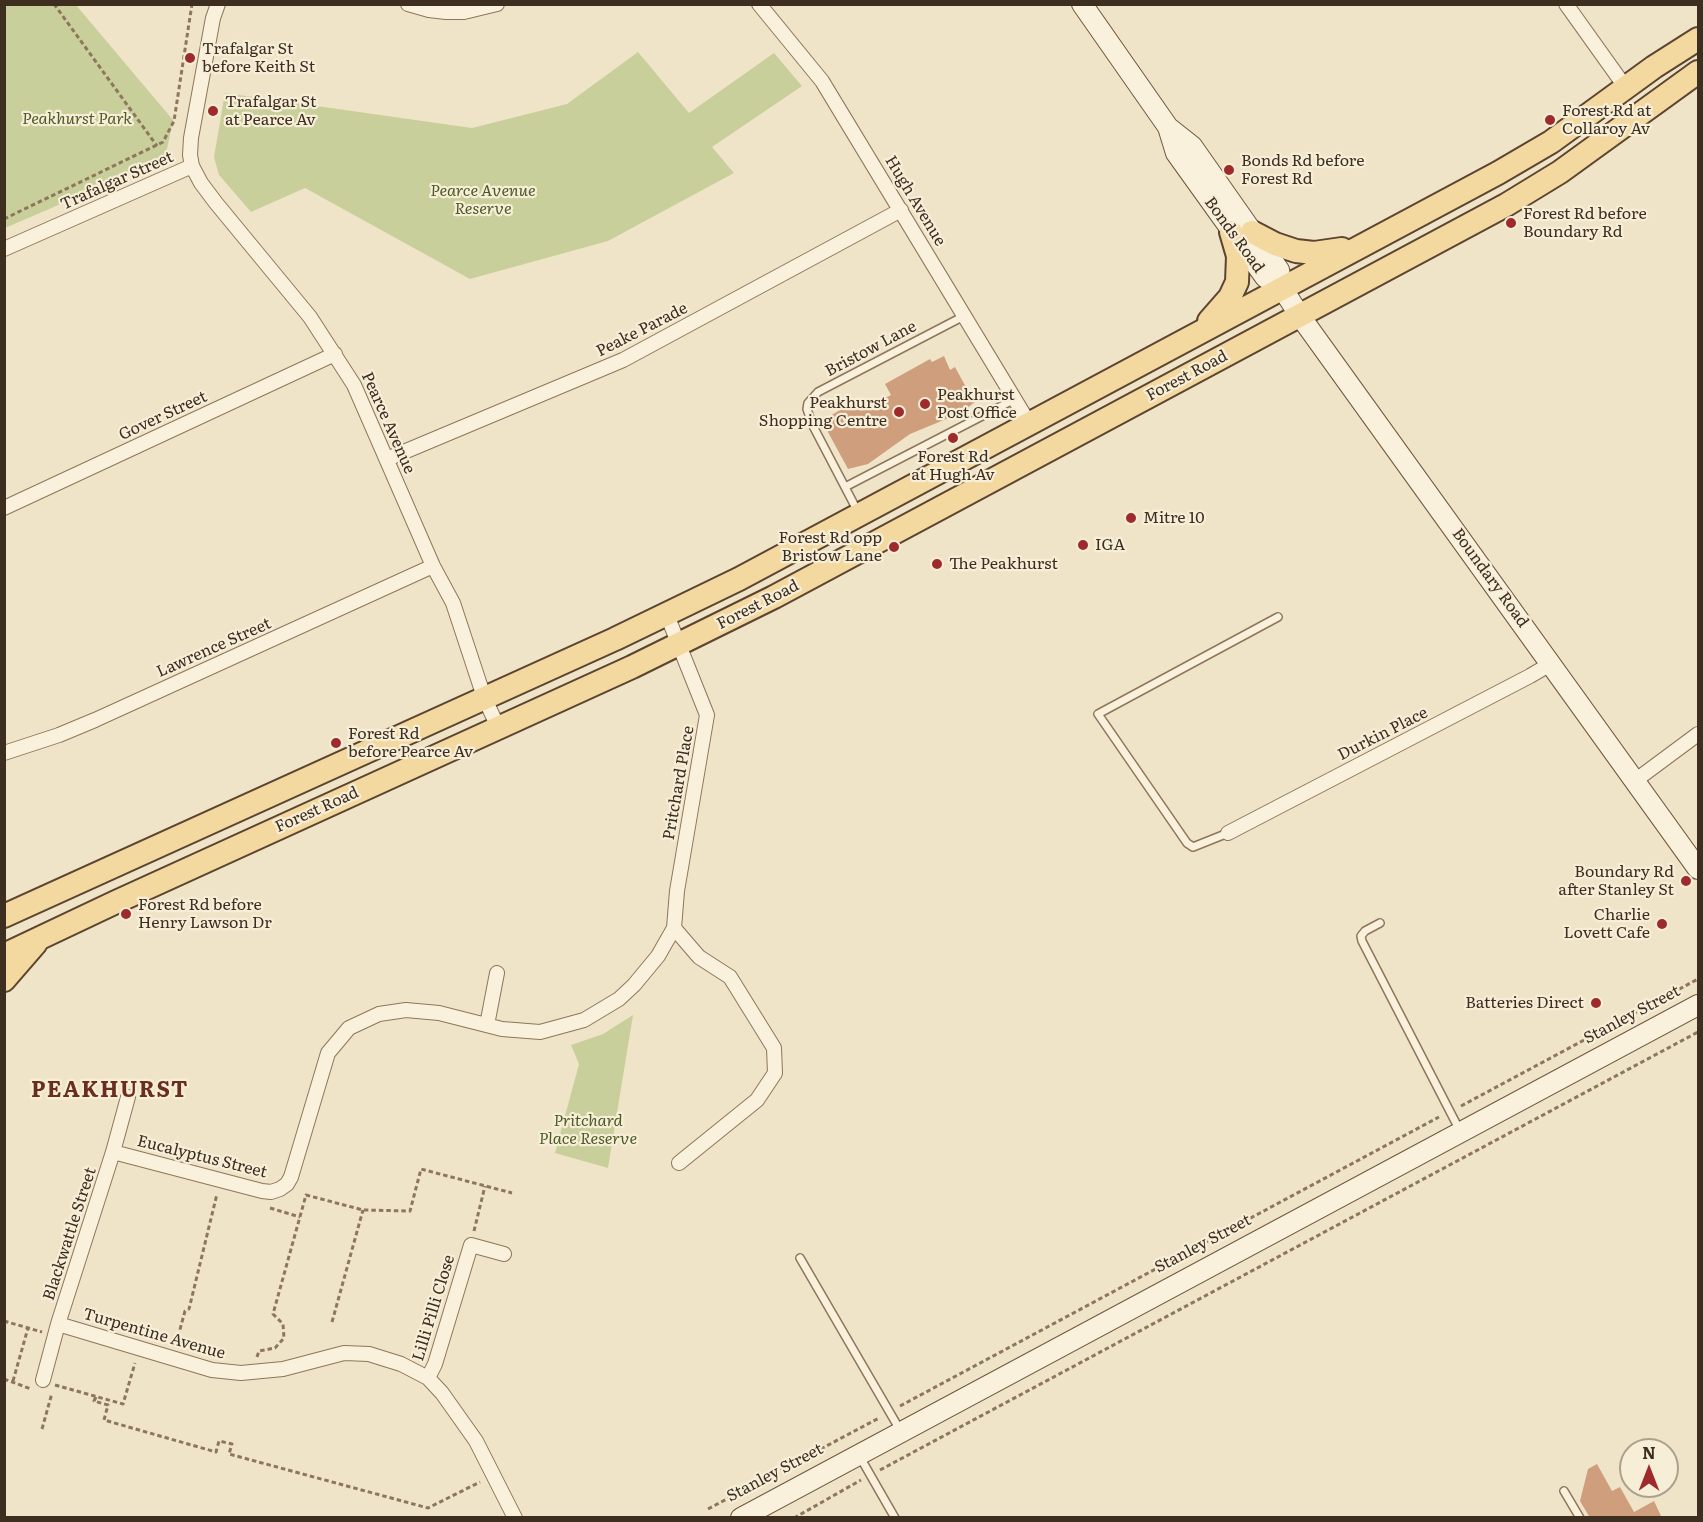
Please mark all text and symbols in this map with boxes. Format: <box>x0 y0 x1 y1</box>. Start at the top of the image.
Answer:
place label: Trafalgar St before Keith St <box>202 39 315 77</box>
marker: Trafalgar St before Keith St <box>183 51 197 65</box>
place label: Trafalgar St at Pearce Av <box>225 92 316 130</box>
place label: Forest Rd at Collaroy Av <box>1562 101 1651 139</box>
marker: Trafalgar St at Pearce Av <box>206 104 220 118</box>
park label: Peakhurst Park <box>22 109 132 129</box>
marker: Forest Rd at Collaroy Av <box>1543 113 1557 127</box>
street label: Trafalgar Street <box>58 148 176 214</box>
place label: Bonds Rd before Forest Rd <box>1241 151 1365 189</box>
street label: Hugh Avenue <box>881 152 949 250</box>
marker: Bonds Rd before Forest Rd <box>1222 163 1236 177</box>
park label: Pearce Avenue Reserve <box>430 181 536 219</box>
street label: Bonds Road <box>1200 193 1268 277</box>
place label: Forest Rd before Boundary Rd <box>1523 204 1647 242</box>
marker: Forest Rd before Boundary Rd <box>1504 216 1518 230</box>
street label: Peake Parade <box>593 299 691 361</box>
street label: Bristow Lane <box>822 317 920 381</box>
street label: Forest Road <box>1143 347 1231 405</box>
street label: Pearce Avenue <box>357 369 419 477</box>
place label: Peakhurst Post Office <box>937 385 1017 423</box>
street label: Gover Street <box>116 387 210 445</box>
place label: Peakhurst Shopping Centre <box>759 393 887 431</box>
marker: Peakhurst Post Office <box>918 397 932 411</box>
marker: Peakhurst Shopping Centre <box>892 405 906 419</box>
marker: Forest Rd at Hugh Av <box>946 431 960 445</box>
place label: Forest Rd at Hugh Av <box>911 447 995 485</box>
place label: Mitre 10 <box>1143 508 1205 528</box>
marker: Mitre 10 <box>1124 511 1138 525</box>
street label: Boundary Road <box>1448 525 1532 631</box>
place label: Forest Rd opp Bristow Lane <box>778 528 882 566</box>
place label: IGA <box>1095 535 1125 555</box>
marker: IGA <box>1076 538 1090 552</box>
marker: Forest Rd opp Bristow Lane <box>887 540 901 554</box>
place label: The Peakhurst <box>949 554 1058 574</box>
marker: The Peakhurst <box>930 557 944 571</box>
street label: Forest Road <box>714 576 802 634</box>
street label: Lawrence Street <box>154 614 274 682</box>
street label: Durkin Place <box>1335 703 1431 765</box>
place label: Forest Rd before Pearce Av <box>348 724 473 762</box>
street label: Pritchard Place <box>660 724 698 842</box>
marker: Forest Rd before Pearce Av <box>329 736 343 750</box>
street label: Forest Road <box>272 783 362 837</box>
place label: Boundary Rd after Stanley St <box>1558 862 1674 900</box>
marker: Boundary Rd after Stanley St <box>1679 874 1693 888</box>
place label: Forest Rd before Henry Lawson Dr <box>138 895 272 933</box>
place label: Charlie Lovett Cafe <box>1563 905 1650 943</box>
marker: Forest Rd before Henry Lawson Dr <box>119 907 133 921</box>
marker: Charlie Lovett Cafe <box>1655 917 1669 931</box>
street label: Stanley Street <box>1581 982 1683 1048</box>
place label: Batteries Direct <box>1465 993 1584 1013</box>
marker: Batteries Direct <box>1589 996 1603 1010</box>
district label: PEAKHURST <box>31 1078 189 1104</box>
park label: Pritchard Place Reserve <box>539 1111 637 1149</box>
street label: Eucalyptus Street <box>135 1132 269 1182</box>
street label: Blackwattle Street <box>39 1165 101 1303</box>
street label: Stanley Street <box>1152 1211 1254 1277</box>
street label: Lilli Pilli Close <box>409 1253 459 1363</box>
street label: Turpentine Avenue <box>81 1304 227 1364</box>
north arrow <box>1619 1438 1679 1498</box>
street label: Stanley Street <box>724 1440 826 1506</box>
text: N <box>1642 1440 1656 1464</box>

